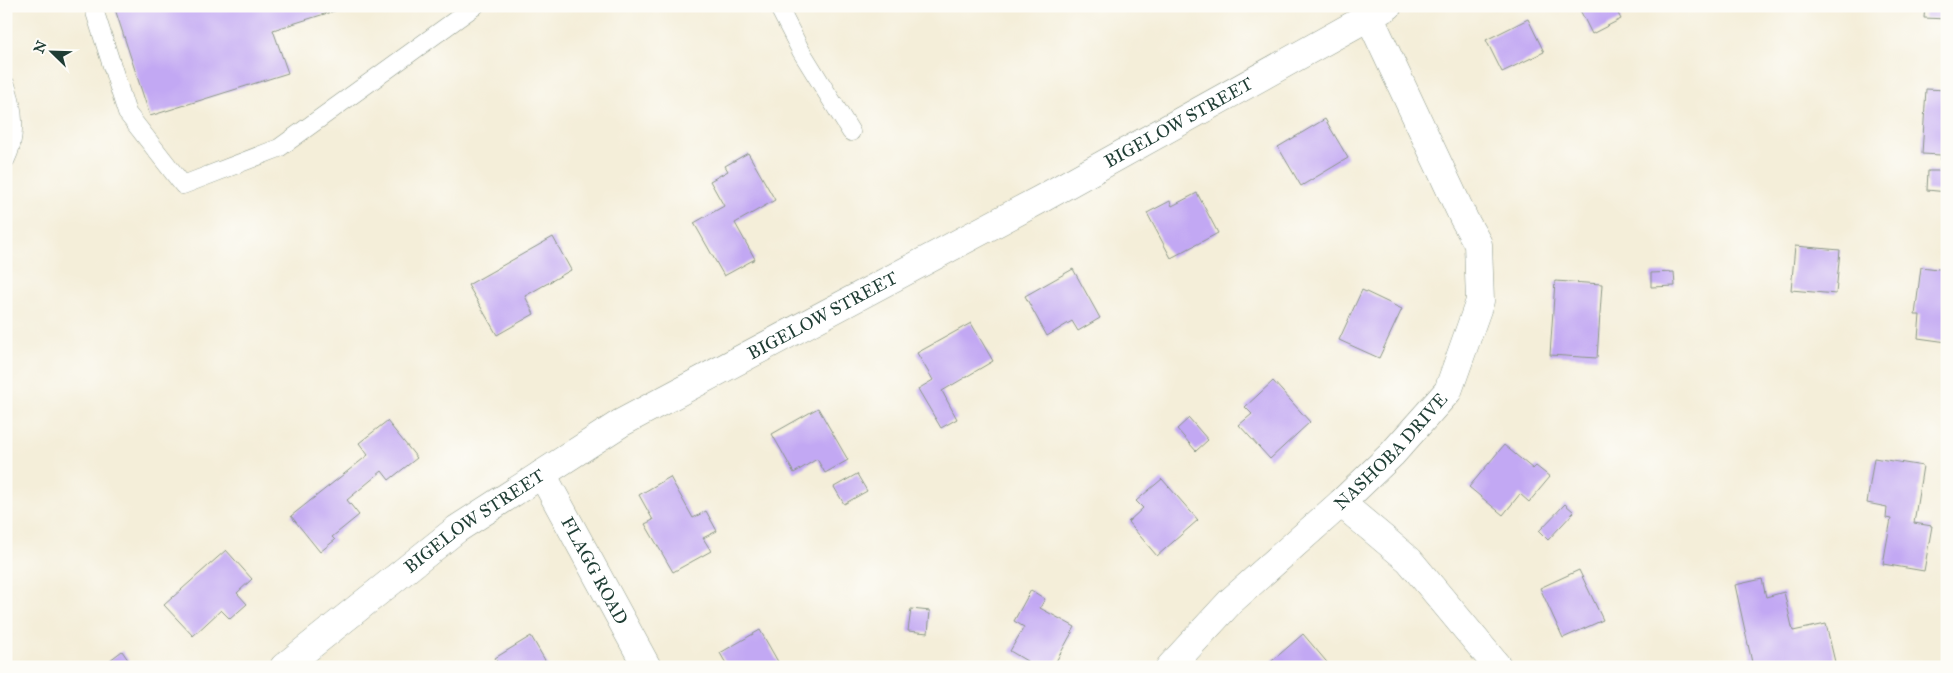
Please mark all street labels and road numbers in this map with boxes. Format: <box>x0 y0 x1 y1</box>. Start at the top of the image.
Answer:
street label: BIGELOW STREET <box>1100 72 1257 173</box>
street label: BIGELOW STREET <box>744 267 901 364</box>
street label: NASHOBA DRIVE <box>1330 388 1452 515</box>
street label: BIGELOW STREET <box>400 464 549 578</box>
street label: FLAGG ROAD <box>556 513 633 628</box>

